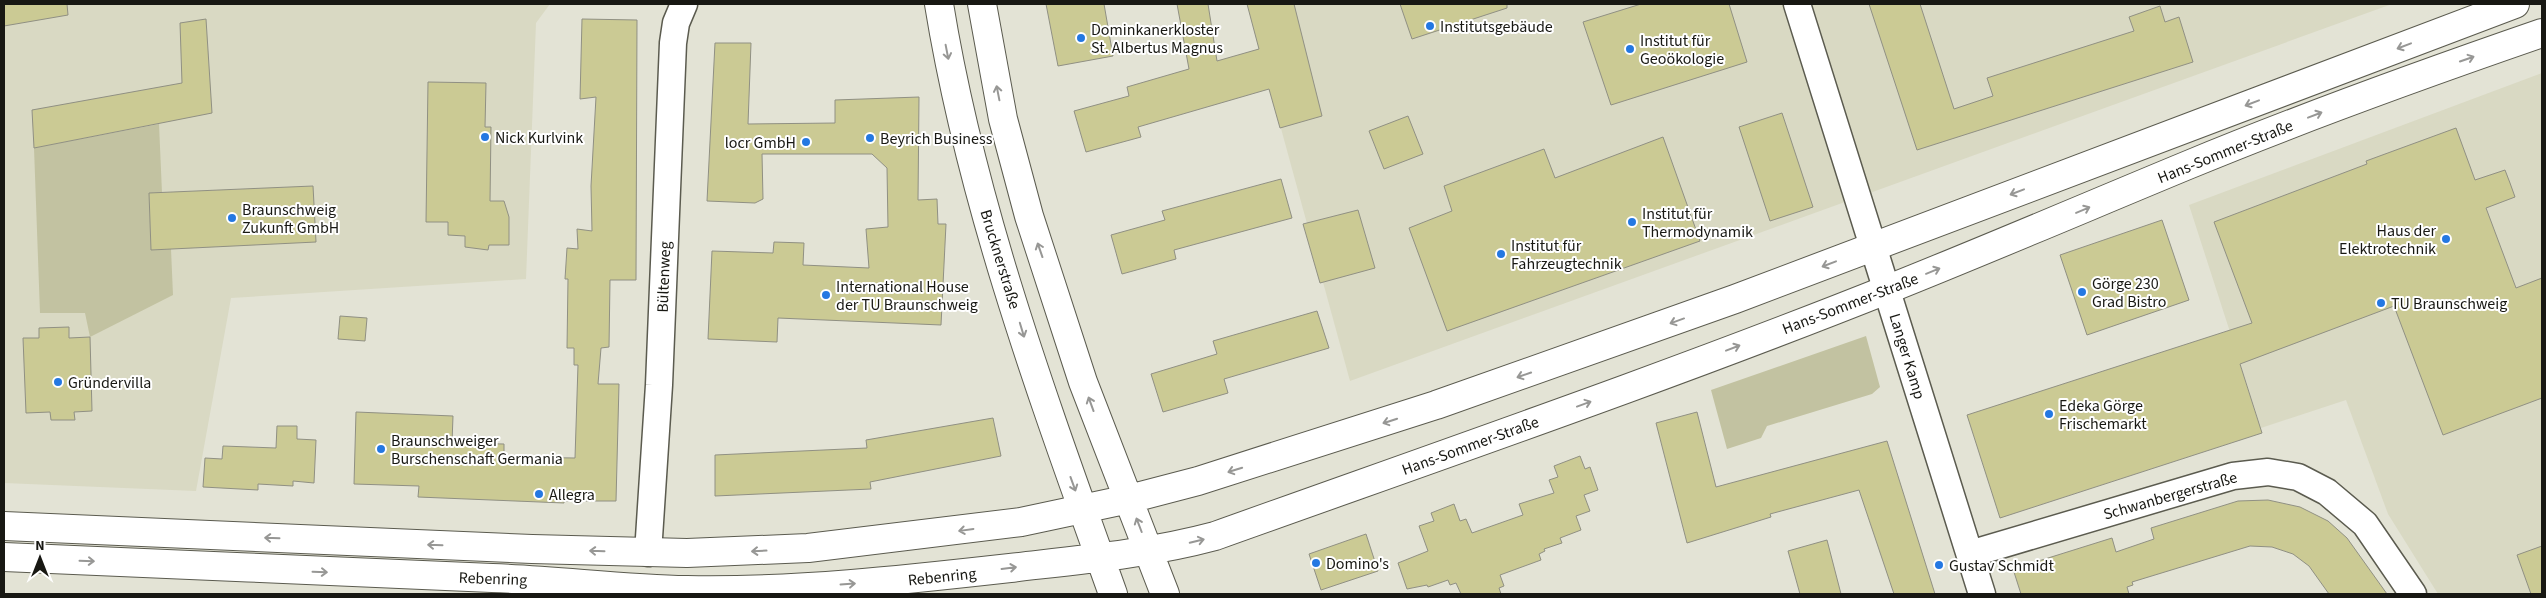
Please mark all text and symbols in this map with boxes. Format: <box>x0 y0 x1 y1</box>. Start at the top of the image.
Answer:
place label: Institutsgebäude <box>1440 16 1553 38</box>
place label: Dominkanerkloster St. Albertus Magnus <box>1091 19 1223 59</box>
marker: Institutsgebäude <box>1424 20 1436 32</box>
place label: Institut für Geoökologie <box>1640 30 1724 70</box>
marker: Dominkanerkloster St. Albertus Magnus <box>1075 32 1087 44</box>
one-way arrow <box>2397 42 2412 51</box>
one-way arrow <box>943 43 953 59</box>
marker: Institut für Geoökologie <box>1624 43 1636 55</box>
one-way arrow <box>2459 54 2475 63</box>
one-way arrow <box>993 86 1002 102</box>
one-way arrow <box>2245 99 2260 108</box>
one-way arrow <box>2307 110 2322 119</box>
street label: Hans-Sommer-Straße <box>2154 115 2296 189</box>
place label: Nick Kurlvink <box>495 127 583 149</box>
place label: Beyrich Business <box>880 128 993 150</box>
marker: Nick Kurlvink <box>479 131 491 143</box>
place label: locr GmbH <box>725 132 796 154</box>
marker: Beyrich Business <box>864 132 876 144</box>
marker: locr GmbH <box>800 136 812 148</box>
one-way arrow <box>2010 188 2025 197</box>
place label: Braunschweig Zukunft GmbH <box>242 199 339 239</box>
place label: Institut für Thermodynamik <box>1642 203 1753 243</box>
one-way arrow <box>2075 204 2090 214</box>
street label: Brucknerstraße <box>974 207 1026 312</box>
marker: Braunschweig Zukunft GmbH <box>226 212 238 224</box>
marker: Institut für Thermodynamik <box>1626 216 1638 228</box>
place label: Haus der Elektrotechnik <box>2339 220 2436 260</box>
marker: Haus der Elektrotechnik <box>2440 233 2452 245</box>
place label: Institut für Fahrzeugtechnik <box>1511 235 1622 275</box>
street label: Bültenweg <box>652 241 676 313</box>
one-way arrow <box>1035 242 1045 258</box>
marker: Institut für Fahrzeugtechnik <box>1495 248 1507 260</box>
one-way arrow <box>1822 259 1837 269</box>
one-way arrow <box>1925 266 1940 275</box>
street label: Hans-Sommer-Straße <box>1779 268 1922 340</box>
place label: Görge 230 Grad Bistro <box>2092 273 2166 313</box>
place label: International House der TU Braunschweig <box>836 276 978 316</box>
marker: Görge 230 Grad Bistro <box>2076 286 2088 298</box>
marker: International House der TU Braunschweig <box>820 289 832 301</box>
place label: TU Braunschweig <box>2391 293 2507 315</box>
marker: TU Braunschweig <box>2375 297 2387 309</box>
street label: Langer Kamp <box>1884 311 1931 402</box>
one-way arrow <box>1669 316 1685 326</box>
one-way arrow <box>1017 321 1027 337</box>
one-way arrow <box>1725 343 1740 352</box>
one-way arrow <box>1516 371 1532 380</box>
place label: Gründervilla <box>68 372 151 394</box>
marker: Gründervilla <box>52 376 64 388</box>
place label: Edeka Görge Frischemarkt <box>2059 395 2147 435</box>
one-way arrow <box>1086 397 1095 413</box>
one-way arrow <box>1576 399 1591 408</box>
marker: Edeka Görge Frischemarkt <box>2043 408 2055 420</box>
street label: Hans-Sommer-Straße <box>1399 411 1542 481</box>
one-way arrow <box>1382 416 1398 426</box>
place label: Braunschweiger Burschenschaft Germania <box>391 430 563 470</box>
marker: Braunschweiger Burschenschaft Germania <box>375 443 387 455</box>
one-way arrow <box>1228 466 1244 476</box>
street label: Schwanbergerstraße <box>2101 466 2240 526</box>
one-way arrow <box>1069 475 1078 491</box>
place label: Allegra <box>549 484 595 506</box>
marker: Allegra <box>533 488 545 500</box>
one-way arrow <box>1134 518 1143 533</box>
one-way arrow <box>958 525 974 535</box>
north arrow <box>15 533 65 583</box>
one-way arrow <box>265 533 281 542</box>
text: N <box>35 536 45 556</box>
one-way arrow <box>1188 536 1204 545</box>
one-way arrow <box>427 540 443 549</box>
one-way arrow <box>589 546 606 556</box>
one-way arrow <box>752 546 768 555</box>
place label: Domino's <box>1326 553 1389 575</box>
place label: Gustav Schmidt <box>1949 555 2054 577</box>
one-way arrow <box>79 556 95 565</box>
marker: Domino's <box>1310 557 1322 569</box>
marker: Gustav Schmidt <box>1933 559 1945 571</box>
street label: Rebenring <box>907 562 977 592</box>
one-way arrow <box>1001 563 1017 573</box>
street label: Rebenring <box>458 567 528 591</box>
one-way arrow <box>311 568 327 577</box>
one-way arrow <box>840 580 856 589</box>

